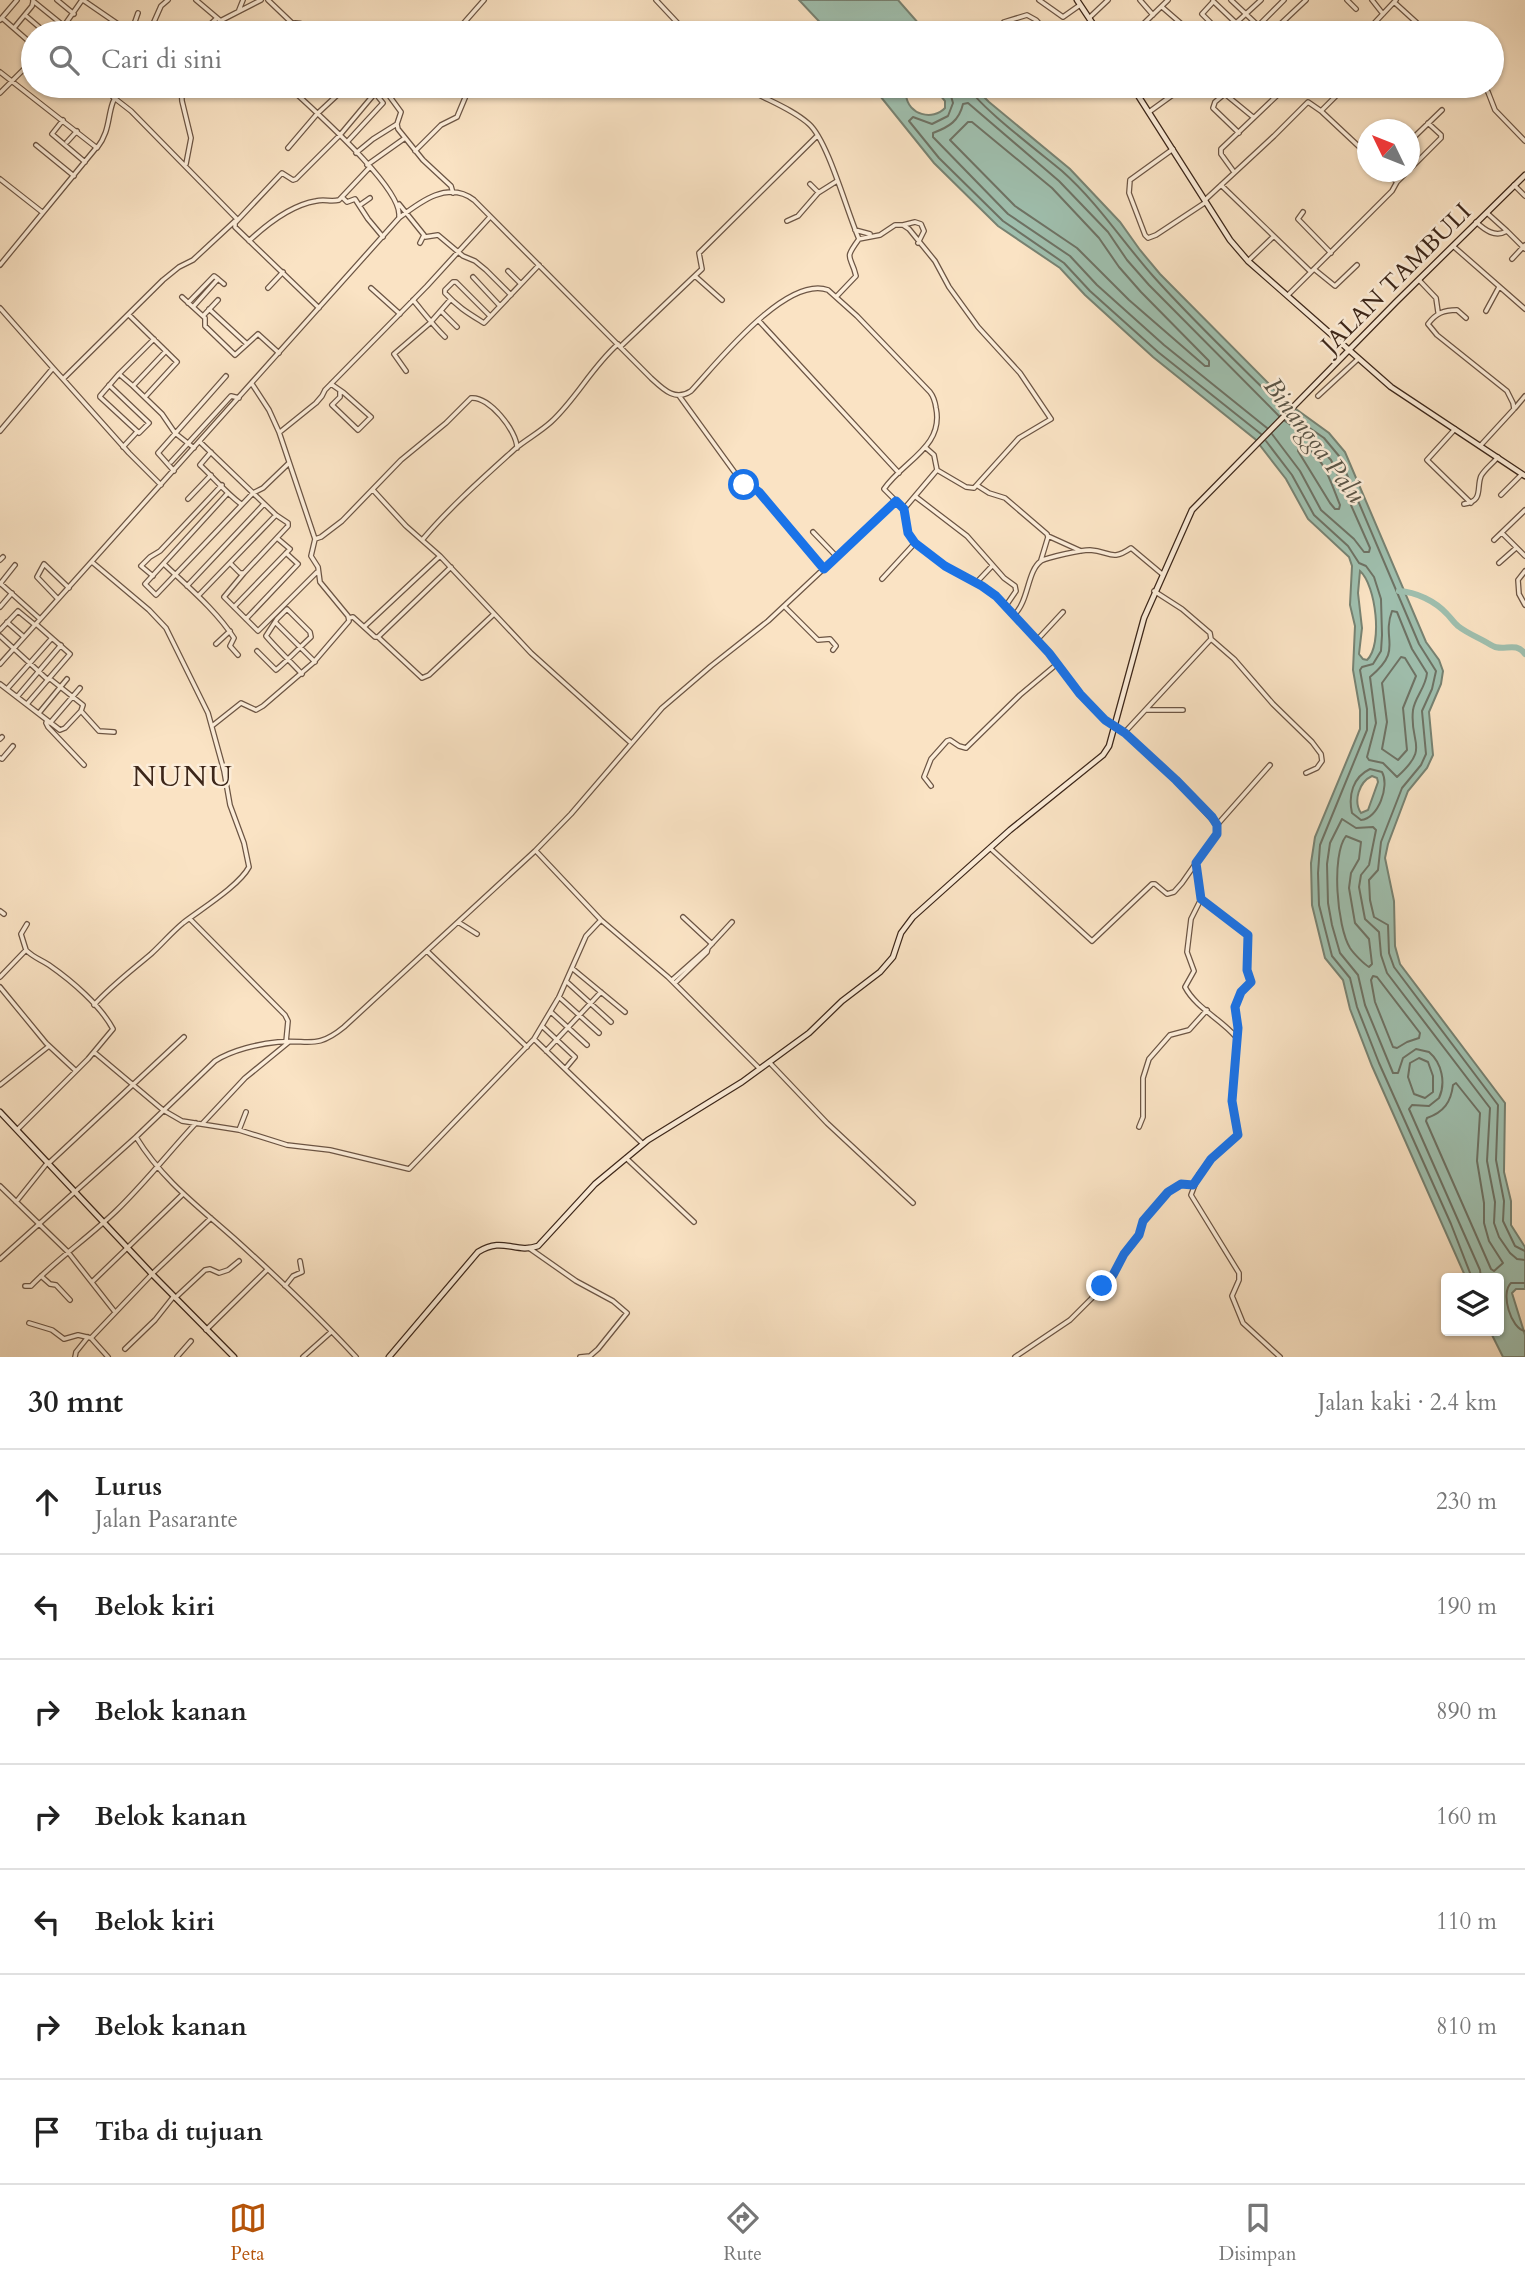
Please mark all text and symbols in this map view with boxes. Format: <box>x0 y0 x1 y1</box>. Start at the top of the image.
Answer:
search box <box>21 21 1504 98</box>
icon: search <box>45 41 83 79</box>
text: Cari di sini <box>101 42 222 77</box>
north arrow <box>1357 119 1420 182</box>
street label: JALAN TAMBULI <box>1312 196 1479 363</box>
water label: Binangga Palu <box>1256 370 1374 510</box>
route start <box>728 469 759 500</box>
district label: NUNU <box>132 758 234 796</box>
route end <box>1086 1270 1117 1301</box>
map controls <box>1441 1273 1504 1336</box>
button: layers <box>1441 1273 1504 1336</box>
text: 30 mnt <box>28 1382 123 1423</box>
text: Jalan kaki · 2.4 km <box>1318 1387 1497 1418</box>
text: Lurus <box>95 1469 162 1504</box>
icon: ahead <box>28 1483 66 1521</box>
text: 230 m <box>1436 1486 1497 1517</box>
text: Jalan Pasarante <box>95 1504 238 1535</box>
icon: left <box>28 1588 66 1626</box>
text: Belok kiri <box>95 1589 215 1624</box>
text: 190 m <box>1436 1591 1497 1622</box>
icon: right <box>28 1693 66 1731</box>
text: Belok kanan <box>95 1694 247 1729</box>
text: 890 m <box>1436 1696 1497 1727</box>
icon: right <box>28 1798 66 1836</box>
text: Belok kanan <box>95 1799 247 1834</box>
text: 160 m <box>1436 1801 1497 1832</box>
icon: left <box>28 1903 66 1941</box>
text: Belok kiri <box>95 1904 215 1939</box>
text: 110 m <box>1436 1906 1497 1937</box>
icon: right <box>28 2008 66 2046</box>
text: Belok kanan <box>95 2009 247 2044</box>
text: 810 m <box>1436 2011 1497 2042</box>
icon: arrive <box>28 2113 66 2151</box>
text: Tiba di tujuan <box>95 2114 263 2149</box>
tab: Peta <box>229 2199 267 2267</box>
tab: Rute <box>724 2199 762 2267</box>
tab: Disimpan <box>1219 2199 1296 2267</box>

